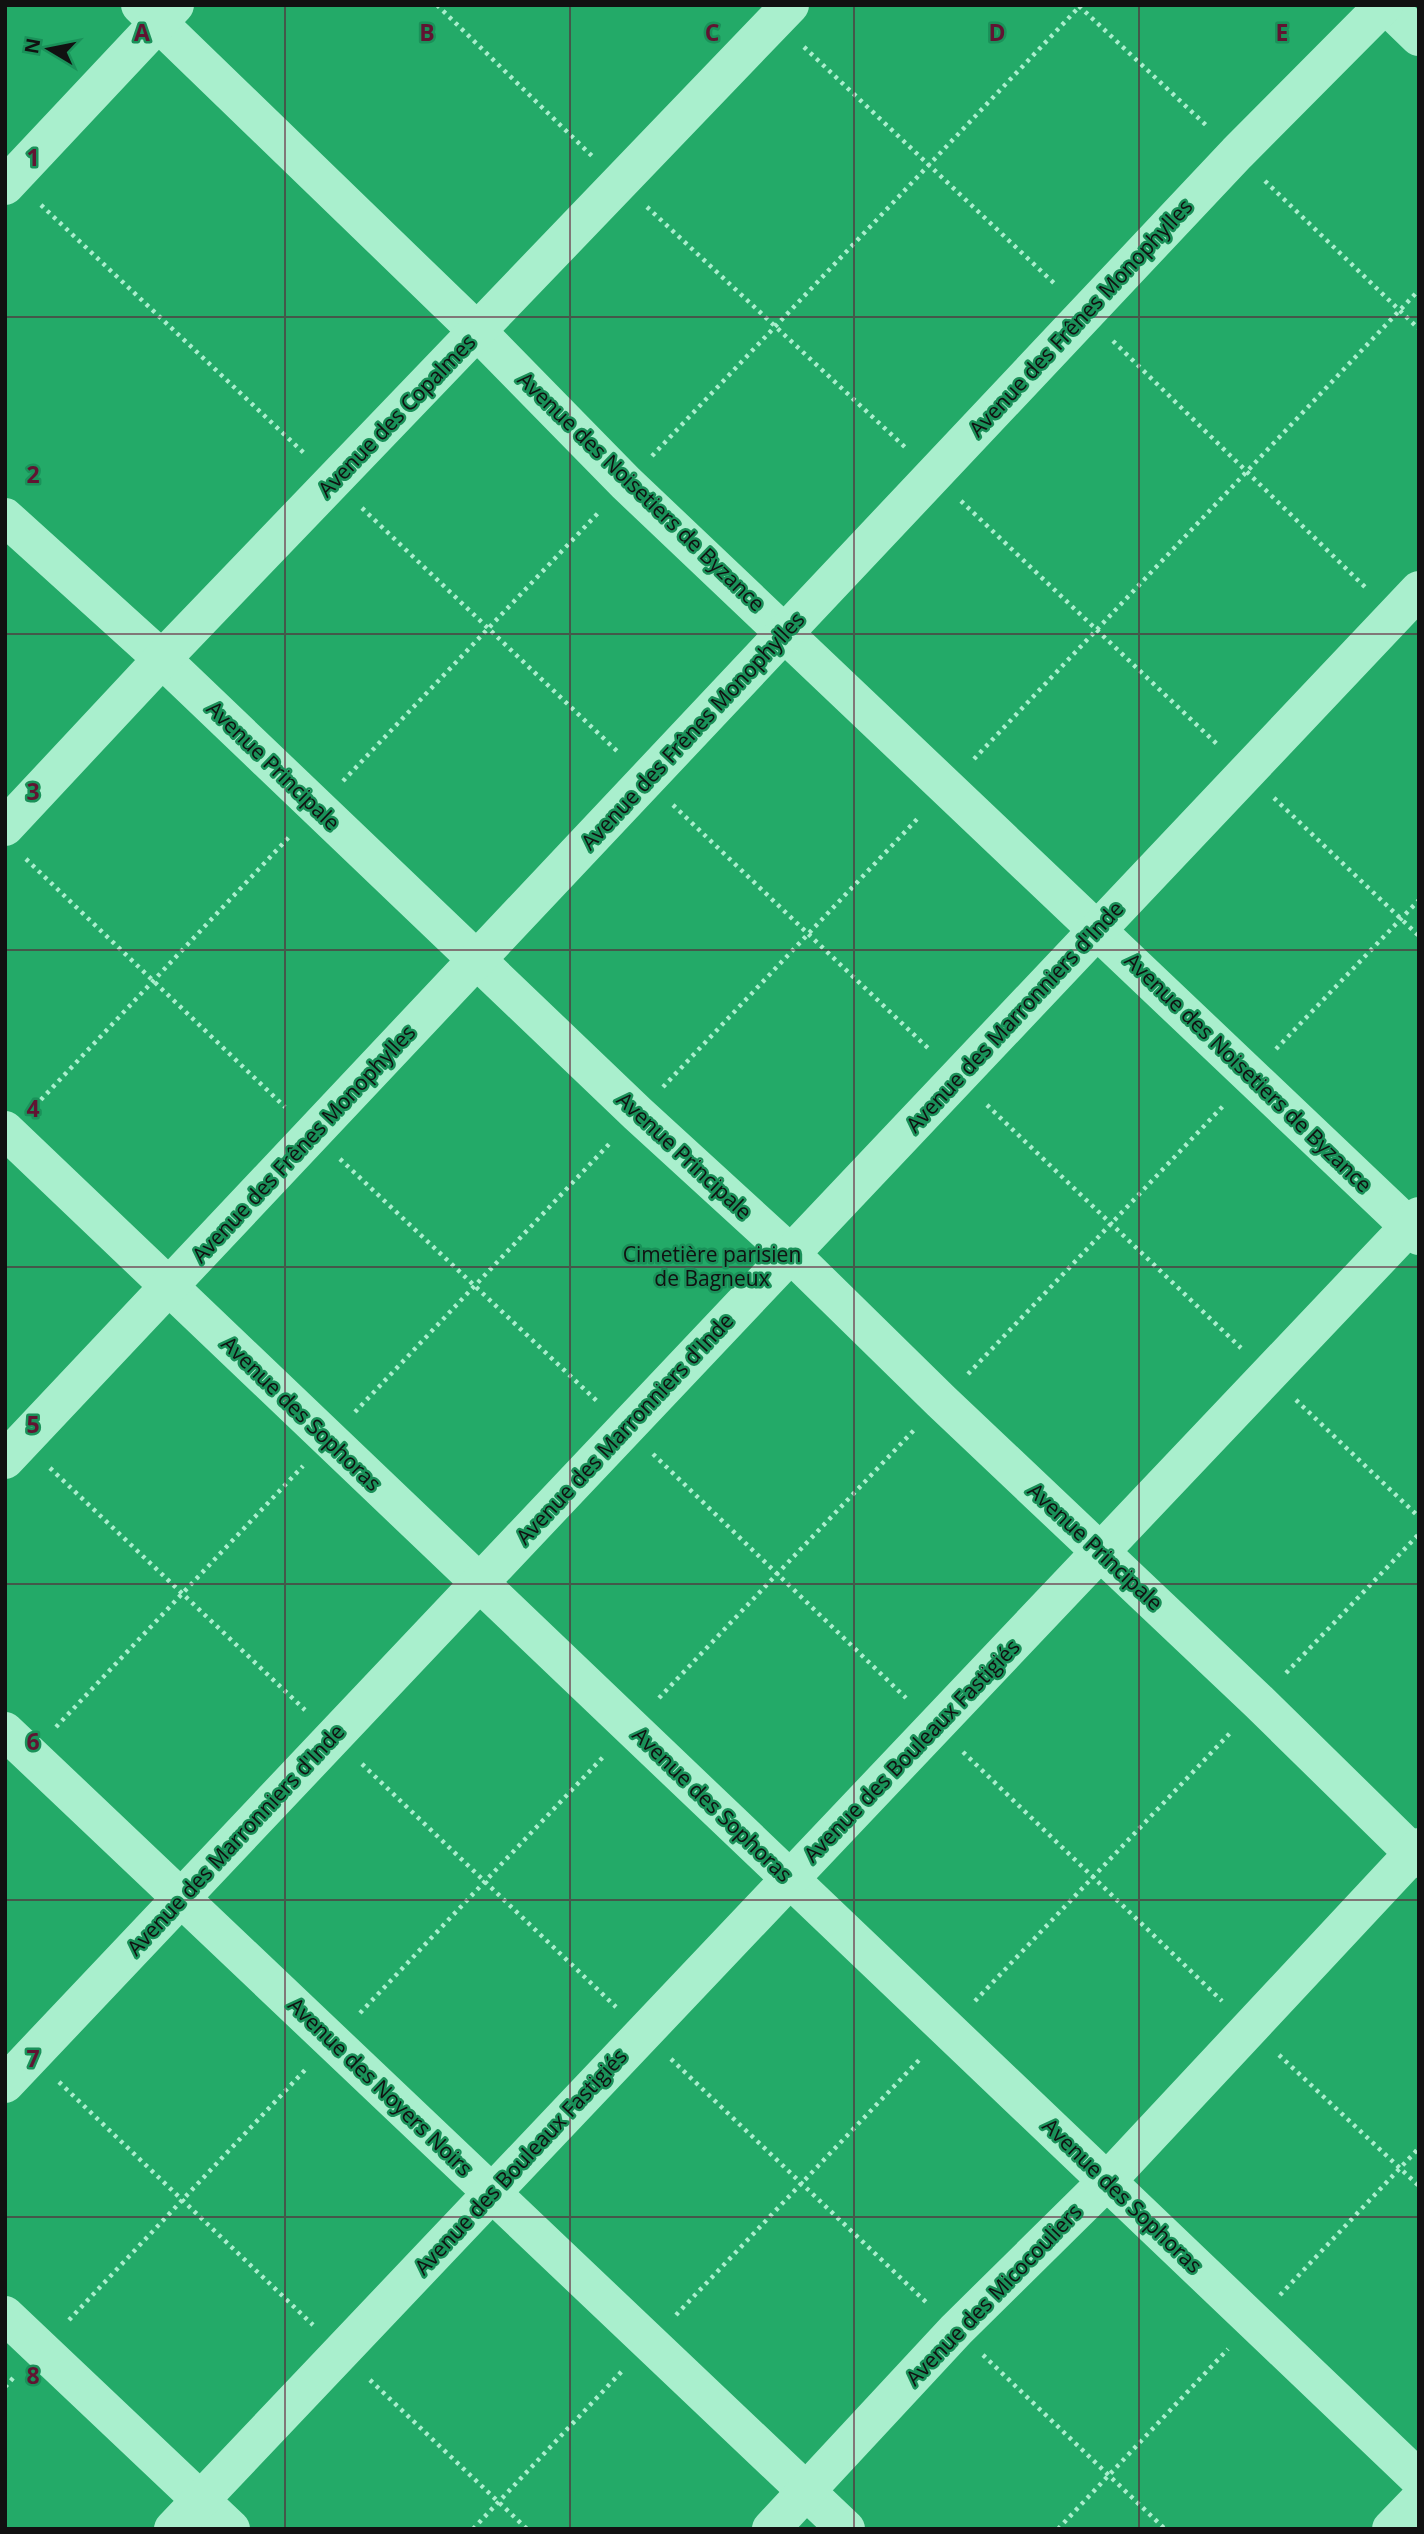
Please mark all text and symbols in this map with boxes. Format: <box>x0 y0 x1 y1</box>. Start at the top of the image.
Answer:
north arrow <box>14 14 84 84</box>
text: A <box>134 16 150 48</box>
text: B <box>419 16 435 48</box>
text: C <box>705 16 719 48</box>
text: D <box>988 16 1006 48</box>
text: E <box>1276 16 1288 48</box>
text: N <box>18 36 46 56</box>
text: 1 <box>26 141 40 173</box>
street label: Avenue des Frênes Monophylles <box>962 192 1198 442</box>
street label: Avenue des Copalmes <box>311 328 481 503</box>
street label: Avenue des Noisetiers de Byzance <box>512 365 771 617</box>
text: 2 <box>26 458 40 490</box>
street label: Avenue des Frênes Monophylles <box>574 605 810 855</box>
street label: Avenue Principale <box>201 694 346 836</box>
text: 3 <box>26 775 40 807</box>
street label: Avenue des Marronniers d'Inde <box>899 895 1129 1138</box>
street label: Avenue des Noisetiers de Byzance <box>1119 946 1378 1198</box>
street label: Avenue des Frênes Monophylles <box>185 1018 421 1268</box>
street label: Avenue Principale <box>611 1085 758 1225</box>
text: 4 <box>26 1092 40 1124</box>
park label: Cimetière parisien de Bagneux <box>623 1240 801 1292</box>
street label: Avenue des Marronniers d'Inde <box>509 1307 739 1550</box>
street label: Avenue des Sophoras <box>216 1330 387 1497</box>
text: 5 <box>26 1408 40 1440</box>
street label: Avenue Principale <box>1022 1476 1169 1616</box>
street label: Avenue des Bouleaux Fastigiés <box>797 1633 1025 1868</box>
street label: Avenue des Marronniers d'Inde <box>120 1718 350 1961</box>
street label: Avenue des Sophoras <box>627 1721 798 1888</box>
text: 6 <box>26 1725 40 1757</box>
street label: Avenue des Noyers Noirs <box>283 1991 479 2182</box>
text: 7 <box>26 2042 40 2074</box>
street label: Avenue des Bouleaux Fastigiés <box>408 2042 633 2280</box>
street label: Avenue des Sophoras <box>1037 2112 1208 2279</box>
street label: Avenue des Micocouliers <box>899 2198 1087 2391</box>
text: 8 <box>26 2359 40 2391</box>

